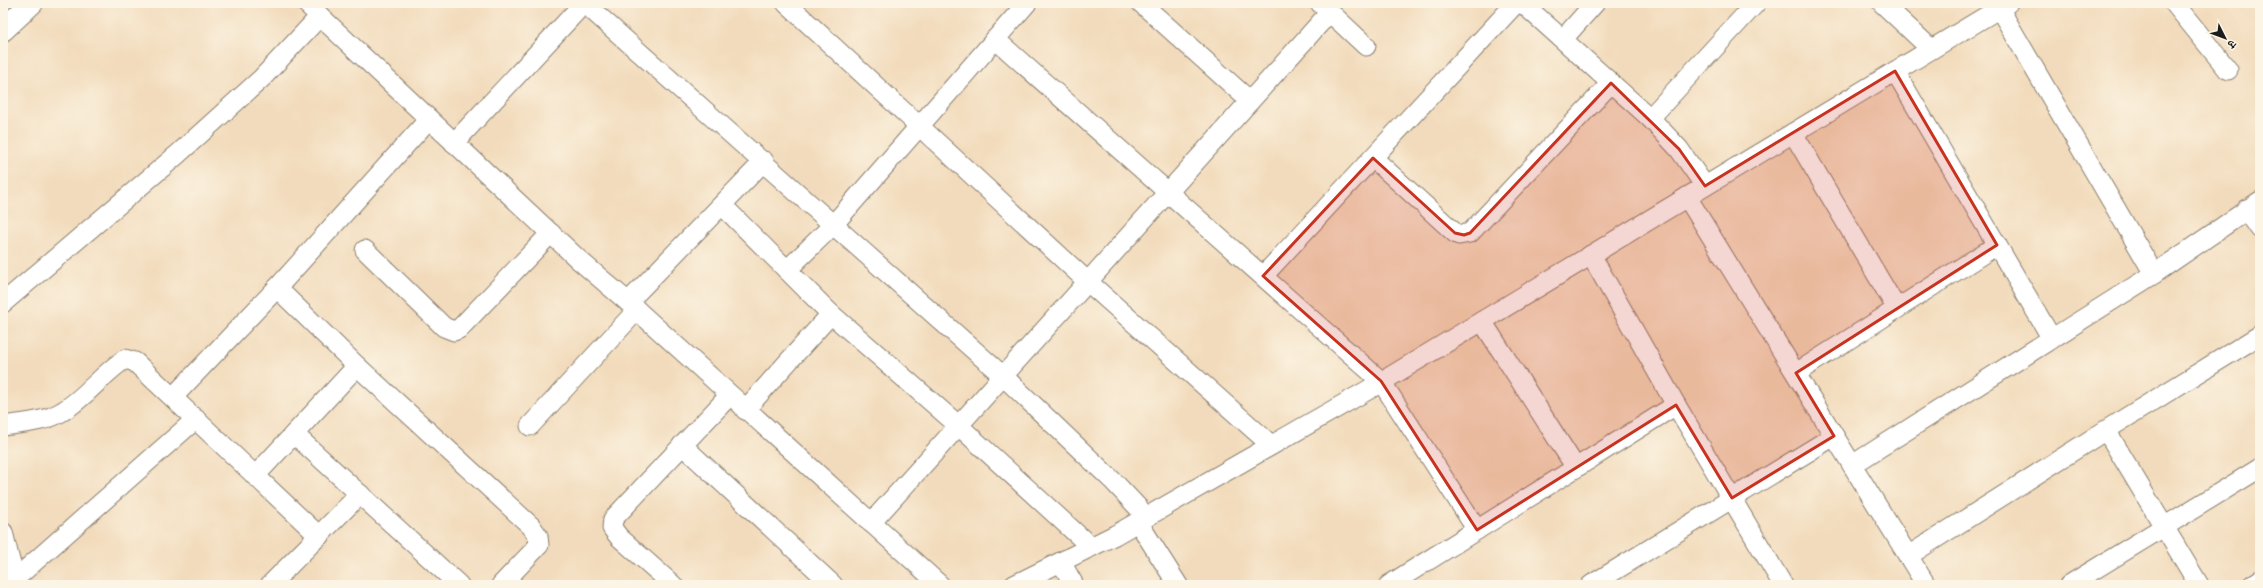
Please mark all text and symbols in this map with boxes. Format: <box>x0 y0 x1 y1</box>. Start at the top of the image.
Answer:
north arrow <box>2205 18 2245 58</box>
text: उ <box>2222 35 2240 52</box>

